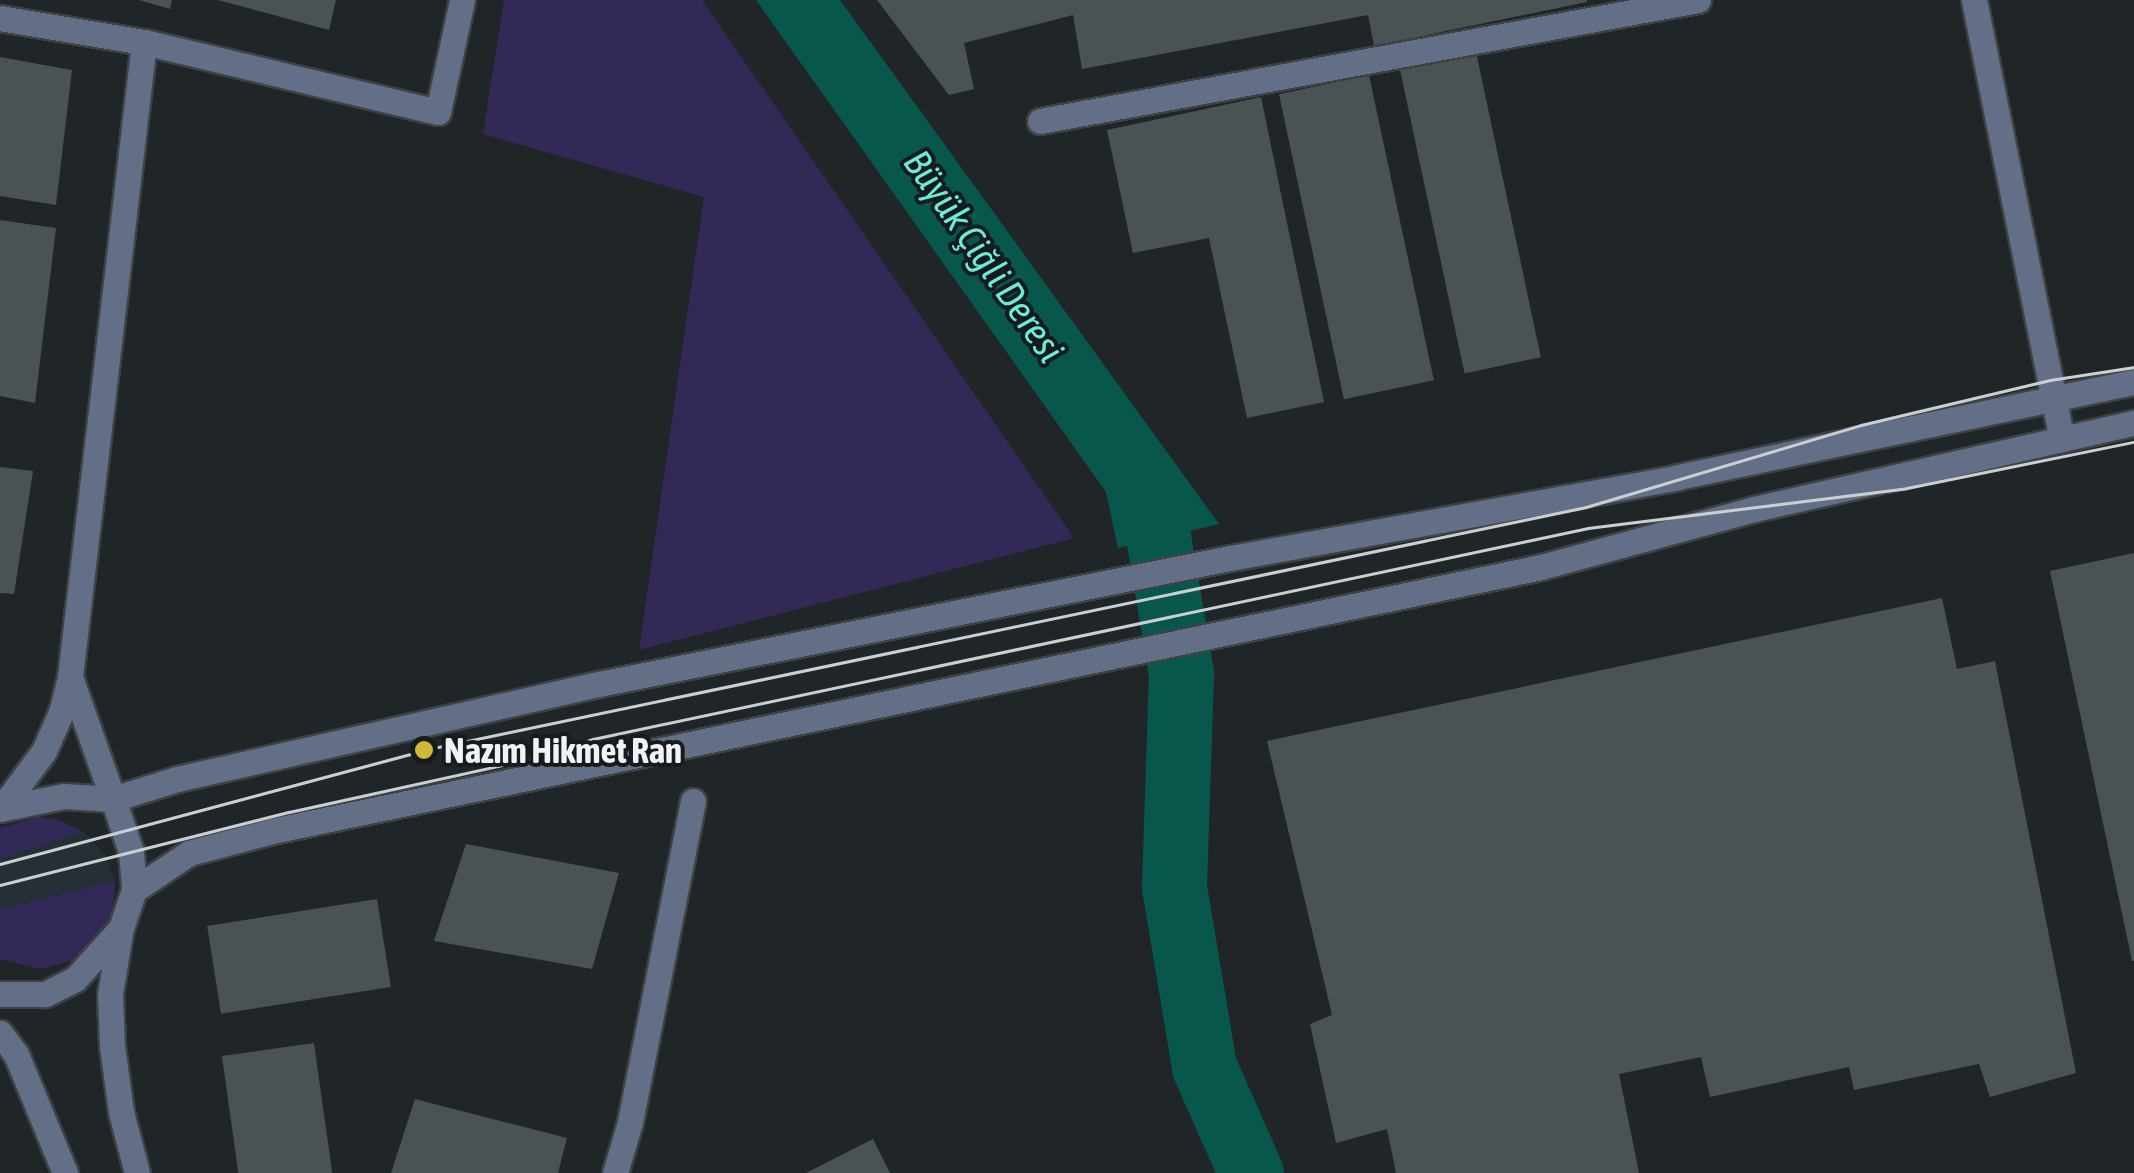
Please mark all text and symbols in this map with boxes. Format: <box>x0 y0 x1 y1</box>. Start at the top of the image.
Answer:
water label: Büyük Çiğli Deresi <box>894 141 1074 371</box>
place label: Nazım Hikmet Ran <box>444 729 682 771</box>
marker: Nazım Hikmet Ran <box>413 739 435 761</box>

